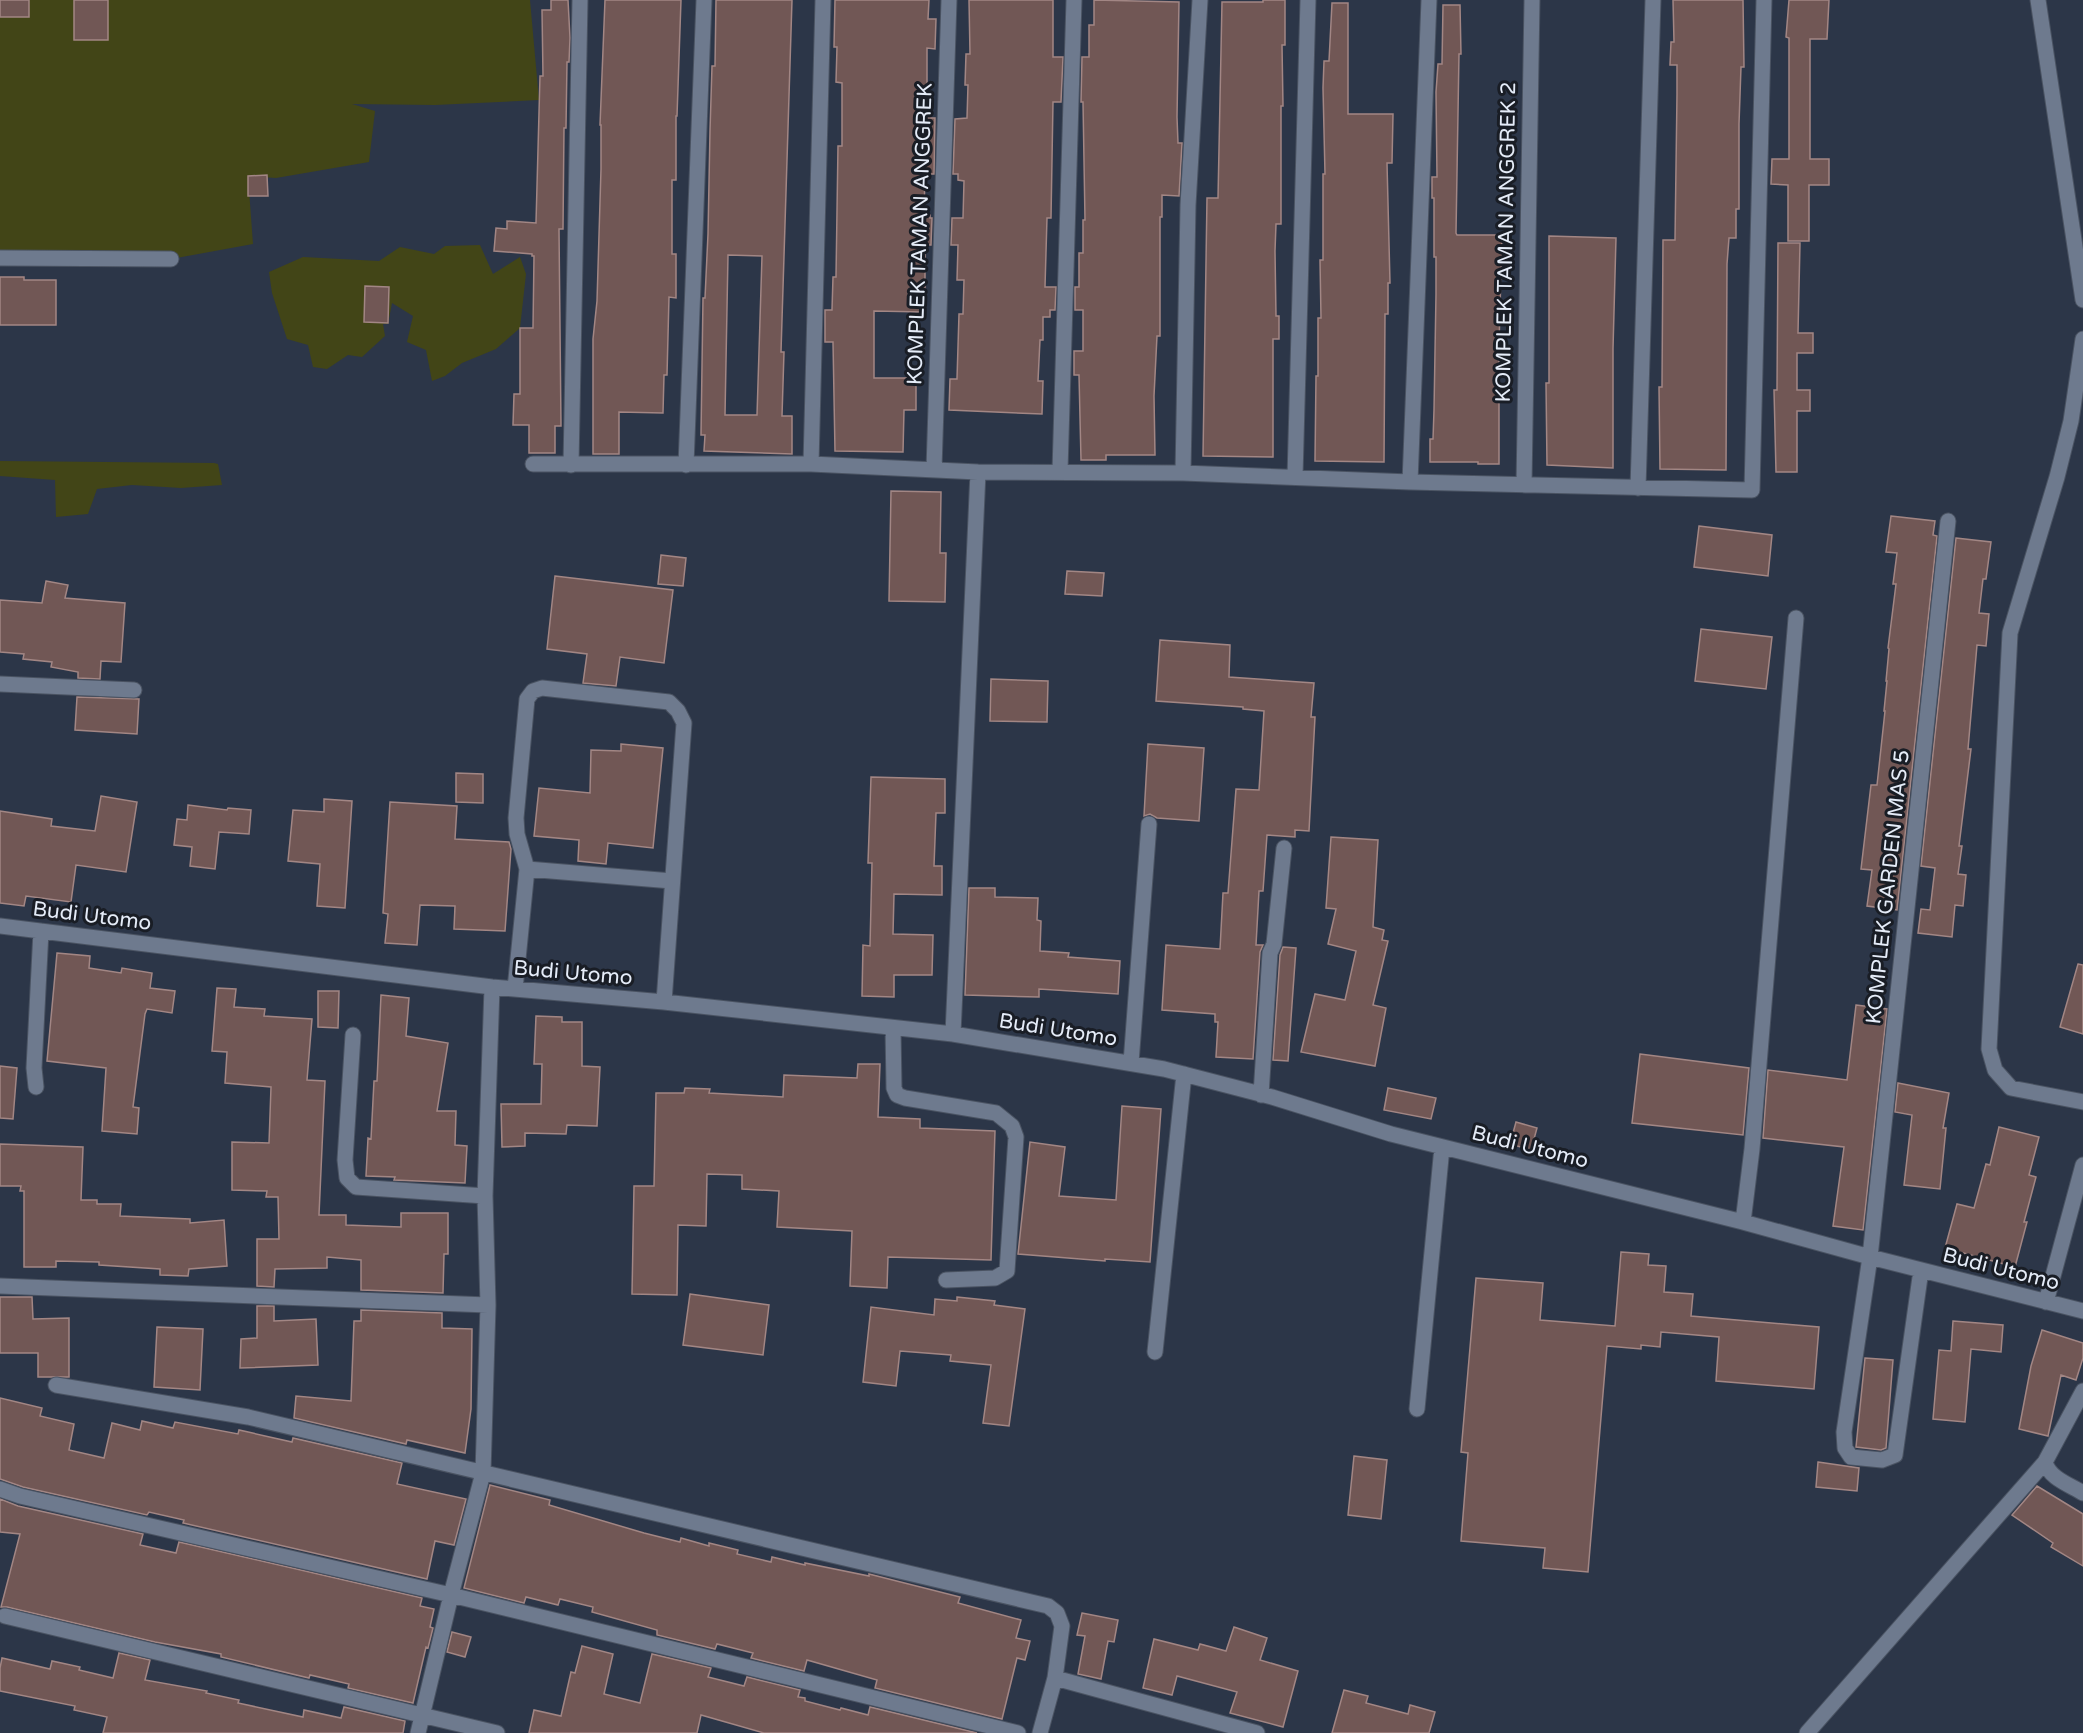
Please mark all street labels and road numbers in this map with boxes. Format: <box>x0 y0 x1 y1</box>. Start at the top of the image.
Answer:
street label: KOMPLEK TAMAN ANGGREK 2 <box>1491 81 1521 403</box>
street label: KOMPLEK TAMAN ANGGREK <box>902 83 938 385</box>
street label: KOMPLEK GARDEN MAS 5 <box>1861 749 1915 1025</box>
street label: Budi Utomo <box>31 896 153 936</box>
street label: Budi Utomo <box>512 955 634 991</box>
street label: Budi Utomo <box>997 1008 1119 1052</box>
street label: Budi Utomo <box>1469 1120 1591 1174</box>
street label: Budi Utomo <box>1940 1242 2062 1296</box>

